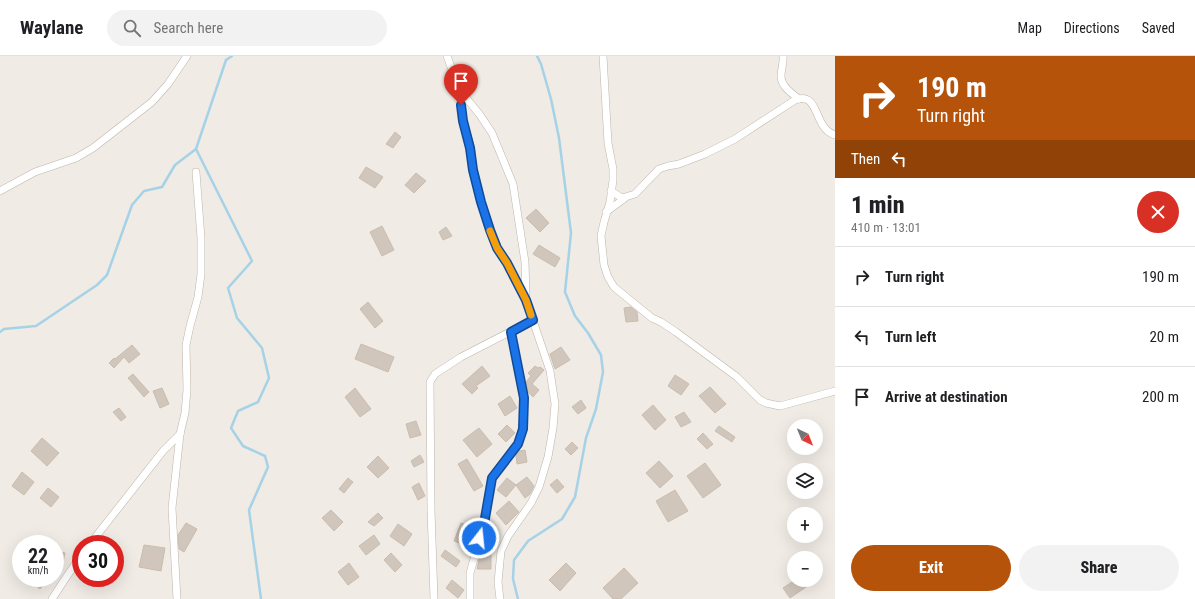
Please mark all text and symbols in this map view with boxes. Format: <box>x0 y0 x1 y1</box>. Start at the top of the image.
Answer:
search box <box>107 10 387 46</box>
text: Waylane <box>20 16 83 39</box>
icon: search <box>121 17 143 39</box>
text: Search here <box>153 19 223 37</box>
text: Map <box>1018 20 1042 36</box>
text: Directions <box>1064 20 1120 36</box>
text: Saved <box>1142 20 1175 36</box>
pin <box>444 64 478 105</box>
icon: arrive <box>450 70 472 92</box>
text: 190 m <box>917 71 987 104</box>
icon: right <box>851 72 903 124</box>
text: Turn right <box>917 105 985 126</box>
icon: left <box>888 148 910 170</box>
text: Then <box>851 150 880 168</box>
text: 1 min <box>851 191 905 219</box>
button: close <box>1137 191 1179 233</box>
text: 410 m · 13:01 <box>851 220 921 235</box>
icon: right <box>851 266 873 288</box>
text: Turn right <box>885 268 944 286</box>
text: 190 m <box>1142 268 1179 286</box>
icon: left <box>851 326 873 348</box>
text: Turn left <box>885 328 936 346</box>
text: 20 m <box>1149 328 1179 346</box>
icon: arrive <box>851 386 873 408</box>
text: Arrive at destination <box>885 388 1008 406</box>
text: 200 m <box>1142 388 1179 406</box>
north arrow <box>787 419 823 455</box>
map controls <box>787 419 823 587</box>
button: layers <box>787 463 823 499</box>
button: + <box>787 507 823 543</box>
position arrow <box>458 517 500 559</box>
speed limit sign: 30 <box>72 535 124 587</box>
text: 22 <box>28 544 48 568</box>
button: Exit <box>851 545 1011 591</box>
button: Share <box>1019 545 1179 591</box>
button: − <box>787 551 823 587</box>
text: km/h <box>28 565 48 576</box>

